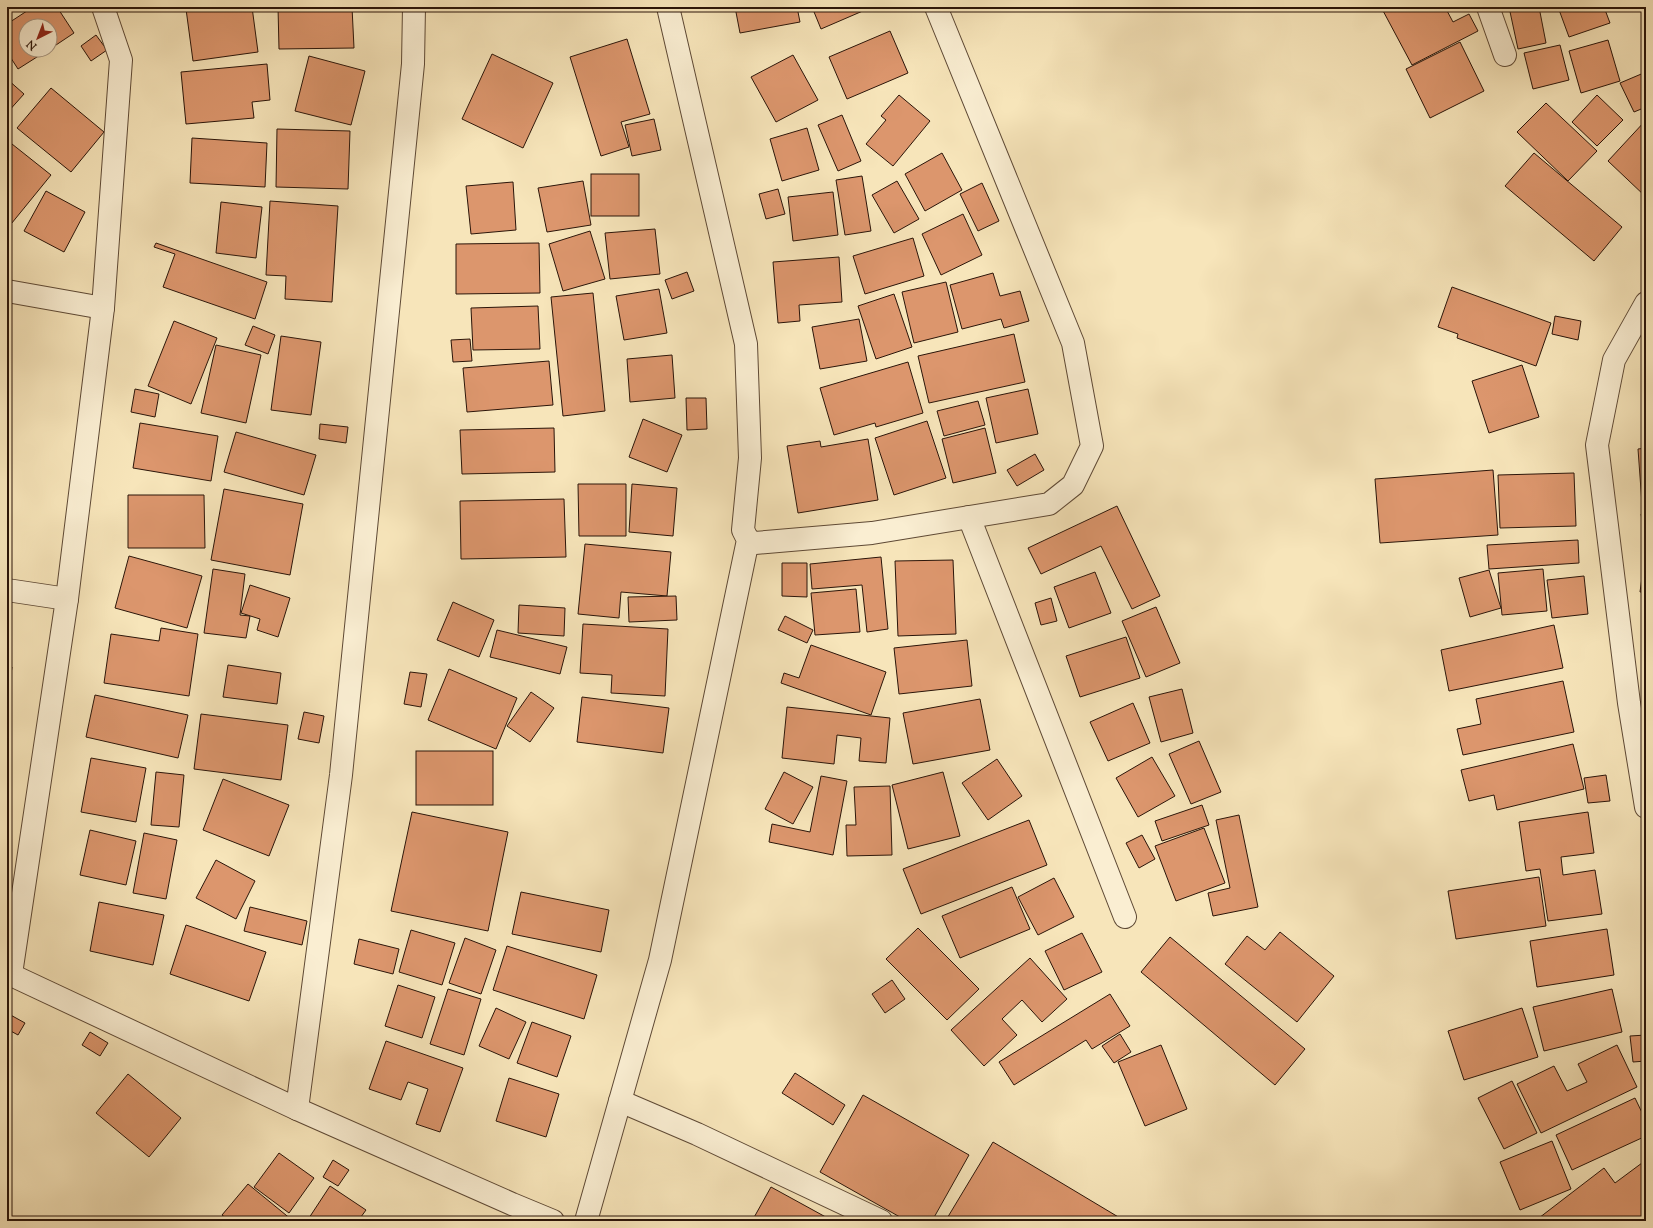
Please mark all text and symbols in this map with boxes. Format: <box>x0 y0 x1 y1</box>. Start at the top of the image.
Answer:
north arrow <box>18 18 58 58</box>
text: N <box>23 36 41 54</box>

